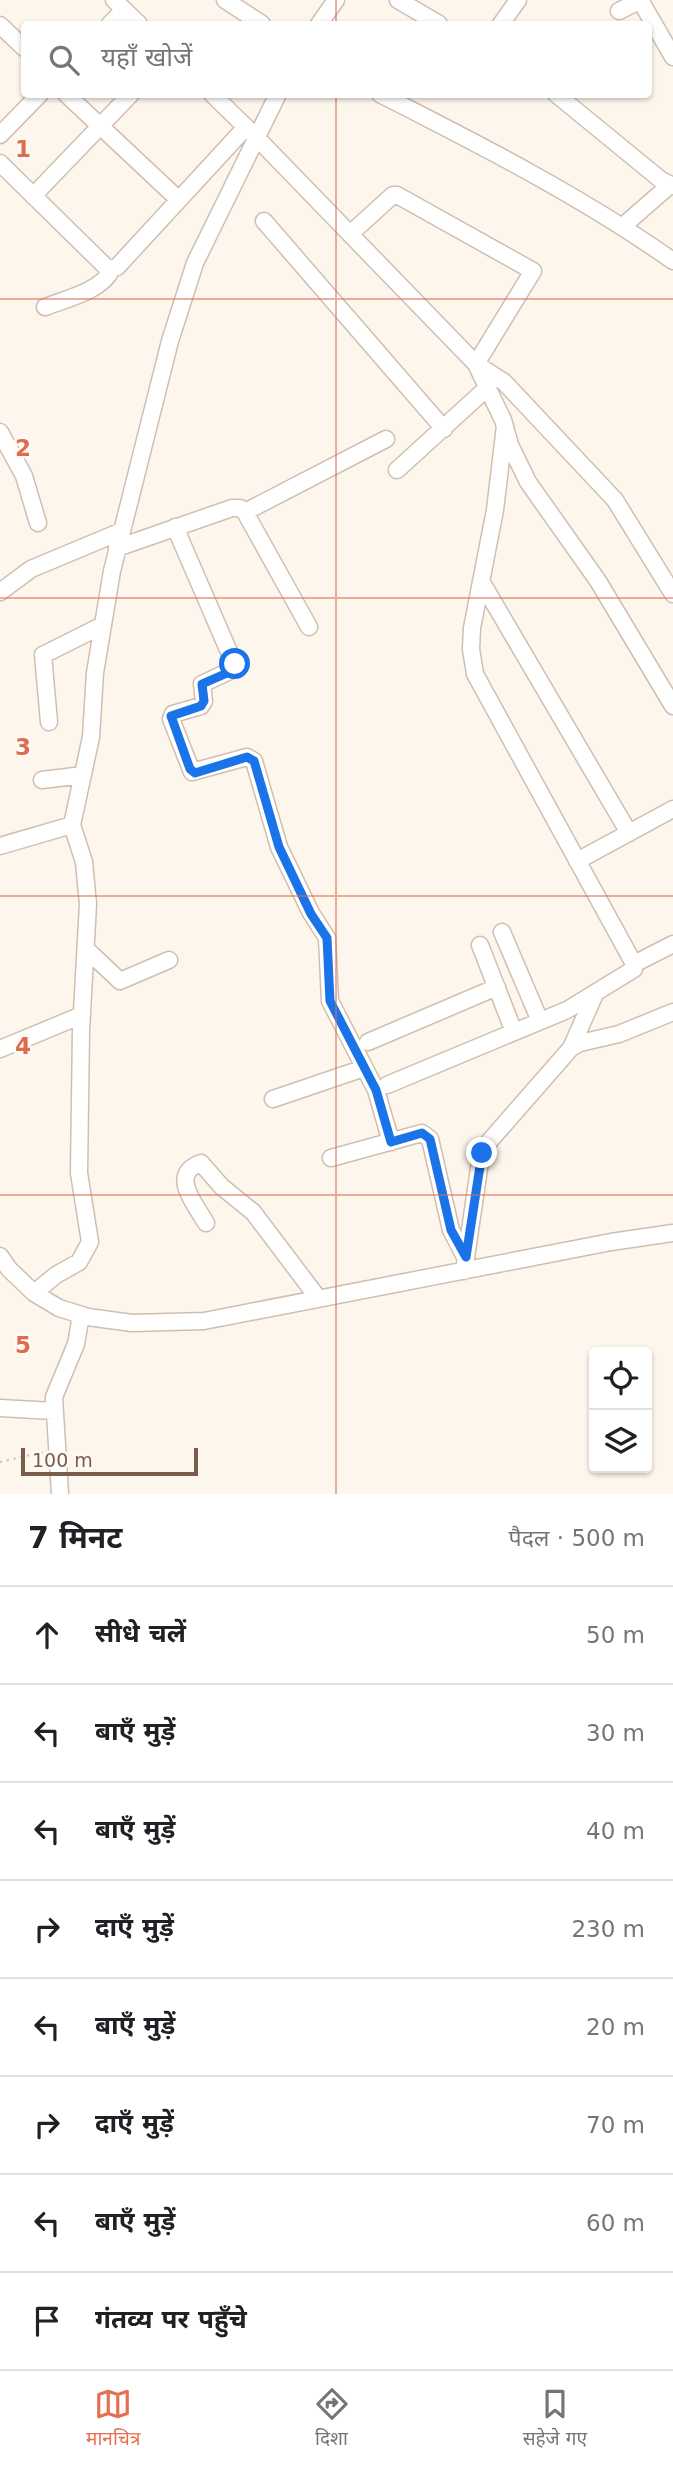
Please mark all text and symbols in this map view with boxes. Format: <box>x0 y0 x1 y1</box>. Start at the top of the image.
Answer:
search box <box>21 21 652 98</box>
icon: search <box>45 41 83 79</box>
text: यहाँ खोजें <box>101 42 192 72</box>
text: 1 <box>15 136 31 162</box>
text: 2 <box>15 435 31 461</box>
route start <box>219 648 250 679</box>
text: 3 <box>15 734 31 760</box>
text: 4 <box>15 1033 31 1059</box>
route end <box>466 1137 497 1168</box>
text: 5 <box>15 1332 31 1358</box>
map controls <box>589 1347 652 1473</box>
button: locate <box>589 1347 652 1410</box>
button: layers <box>589 1410 652 1473</box>
scale bar <box>21 1445 198 1477</box>
text: 100 m <box>32 1449 93 1471</box>
text: 7 मिनट <box>28 1520 122 1555</box>
text: पैदल · 500 m <box>509 1525 645 1551</box>
icon: ahead <box>28 1616 66 1654</box>
text: सीधे चलें <box>95 1618 186 1648</box>
text: 50 m <box>586 1622 645 1648</box>
icon: left <box>28 1714 66 1752</box>
text: बाएँ मुड़ें <box>95 1716 175 1746</box>
text: 30 m <box>586 1720 645 1746</box>
icon: left <box>28 1812 66 1850</box>
text: बाएँ मुड़ें <box>95 1814 175 1844</box>
text: 40 m <box>586 1818 645 1844</box>
icon: right <box>28 1910 66 1948</box>
text: दाएँ मुड़ें <box>95 1912 174 1942</box>
text: 230 m <box>571 1916 645 1942</box>
icon: left <box>28 2008 66 2046</box>
text: बाएँ मुड़ें <box>95 2010 175 2040</box>
text: 20 m <box>586 2014 645 2040</box>
icon: right <box>28 2106 66 2144</box>
text: दाएँ मुड़ें <box>95 2108 174 2138</box>
text: 70 m <box>586 2112 645 2138</box>
icon: left <box>28 2204 66 2242</box>
text: बाएँ मुड़ें <box>95 2206 175 2236</box>
text: 60 m <box>586 2210 645 2236</box>
icon: arrive <box>28 2302 66 2340</box>
text: गंतव्य पर पहुँचे <box>95 2304 247 2334</box>
tab: मानचित्र <box>86 2385 140 2453</box>
tab: दिशा <box>313 2385 351 2453</box>
tab: सहेजे गए <box>523 2385 587 2453</box>

